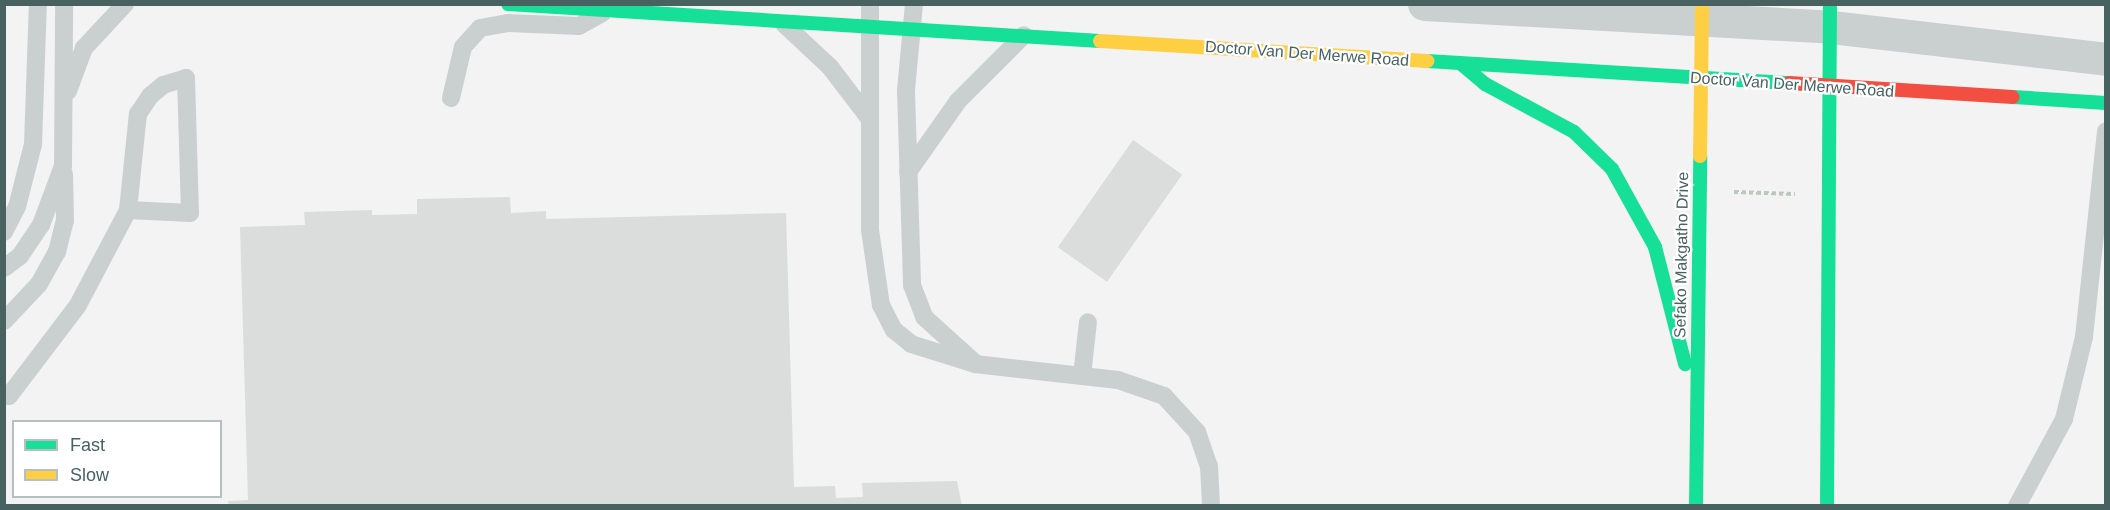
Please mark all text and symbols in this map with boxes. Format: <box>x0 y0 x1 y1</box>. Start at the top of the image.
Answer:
street label: Doctor Van Der Merwe Road <box>1204 37 1410 71</box>
street label: Doctor Van Der Merwe Road <box>1689 68 1895 102</box>
street label: Sefako Makgatho Drive <box>1671 172 1693 338</box>
legend <box>12 420 222 498</box>
text: Fast <box>70 435 105 455</box>
text: Slow <box>70 465 109 485</box>

